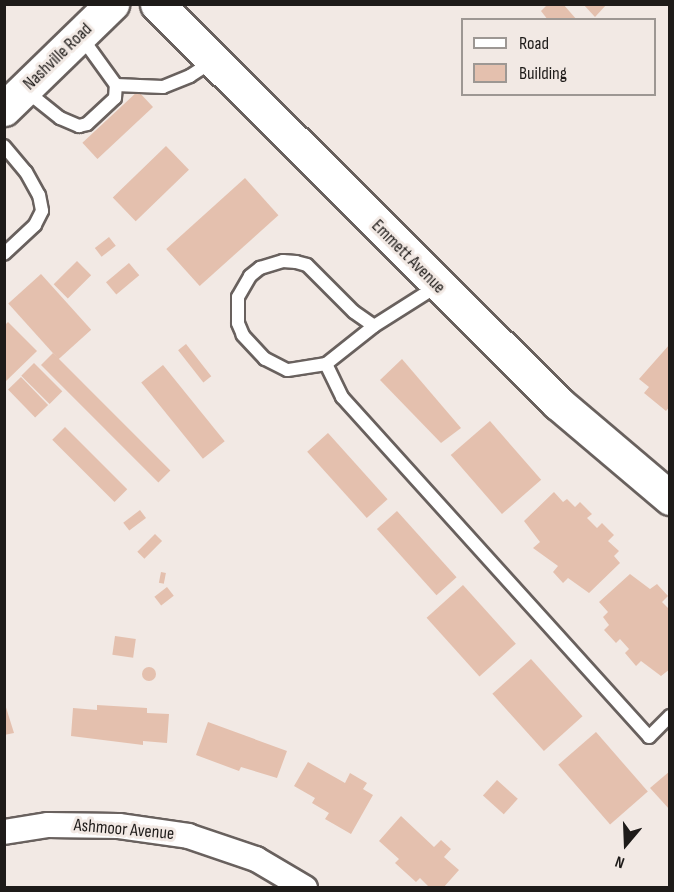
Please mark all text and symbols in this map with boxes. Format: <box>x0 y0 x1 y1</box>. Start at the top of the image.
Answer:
legend <box>461 18 656 96</box>
street label: Nashville Road <box>19 19 97 95</box>
text: Road <box>519 33 549 54</box>
text: Building <box>519 63 567 84</box>
street label: Emmett Avenue <box>367 216 449 298</box>
north arrow <box>596 814 656 874</box>
street label: Ashmoor Avenue <box>73 815 175 845</box>
text: N <box>613 851 627 872</box>

